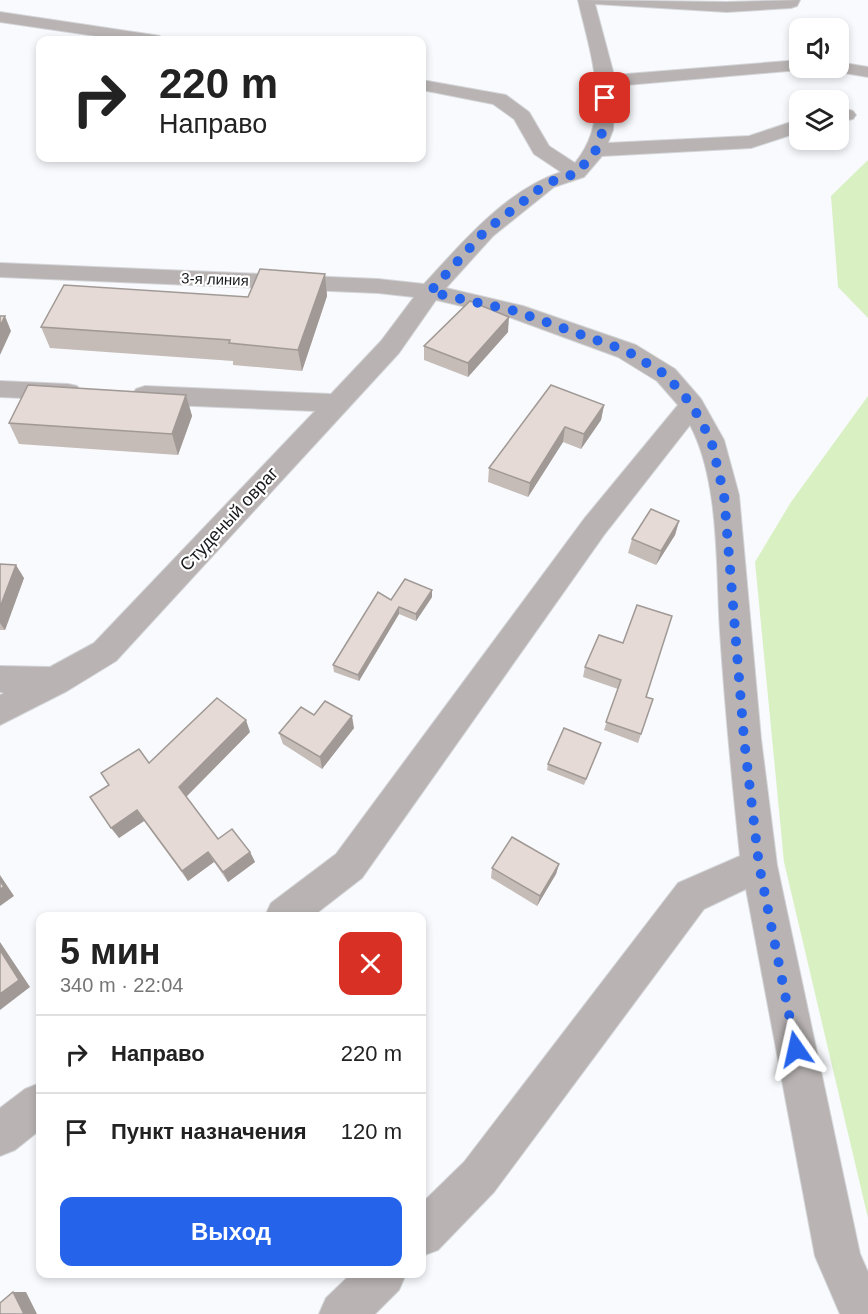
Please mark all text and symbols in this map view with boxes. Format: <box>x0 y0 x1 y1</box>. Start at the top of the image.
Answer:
map controls <box>789 18 849 150</box>
button: sound <box>789 18 849 78</box>
icon: right <box>60 60 138 138</box>
text: 220 m <box>159 60 278 107</box>
pin <box>579 72 630 123</box>
icon: arrive <box>588 81 621 114</box>
button: layers <box>789 90 849 150</box>
text: Направо <box>159 109 267 139</box>
street label: 3-я линия <box>181 269 249 289</box>
street label: Студеный овраг <box>176 463 282 575</box>
text: 5 мин <box>60 931 161 972</box>
button: close <box>339 932 402 995</box>
text: 340 m · 22:04 <box>60 974 183 996</box>
position arrow <box>764 1017 828 1081</box>
icon: right <box>60 1038 93 1071</box>
text: Направо <box>111 1041 205 1066</box>
text: 220 m <box>341 1041 402 1066</box>
icon: arrive <box>60 1116 93 1149</box>
text: Пункт назначения <box>111 1119 307 1144</box>
text: 120 m <box>341 1119 402 1144</box>
button: Выход <box>60 1197 402 1266</box>

